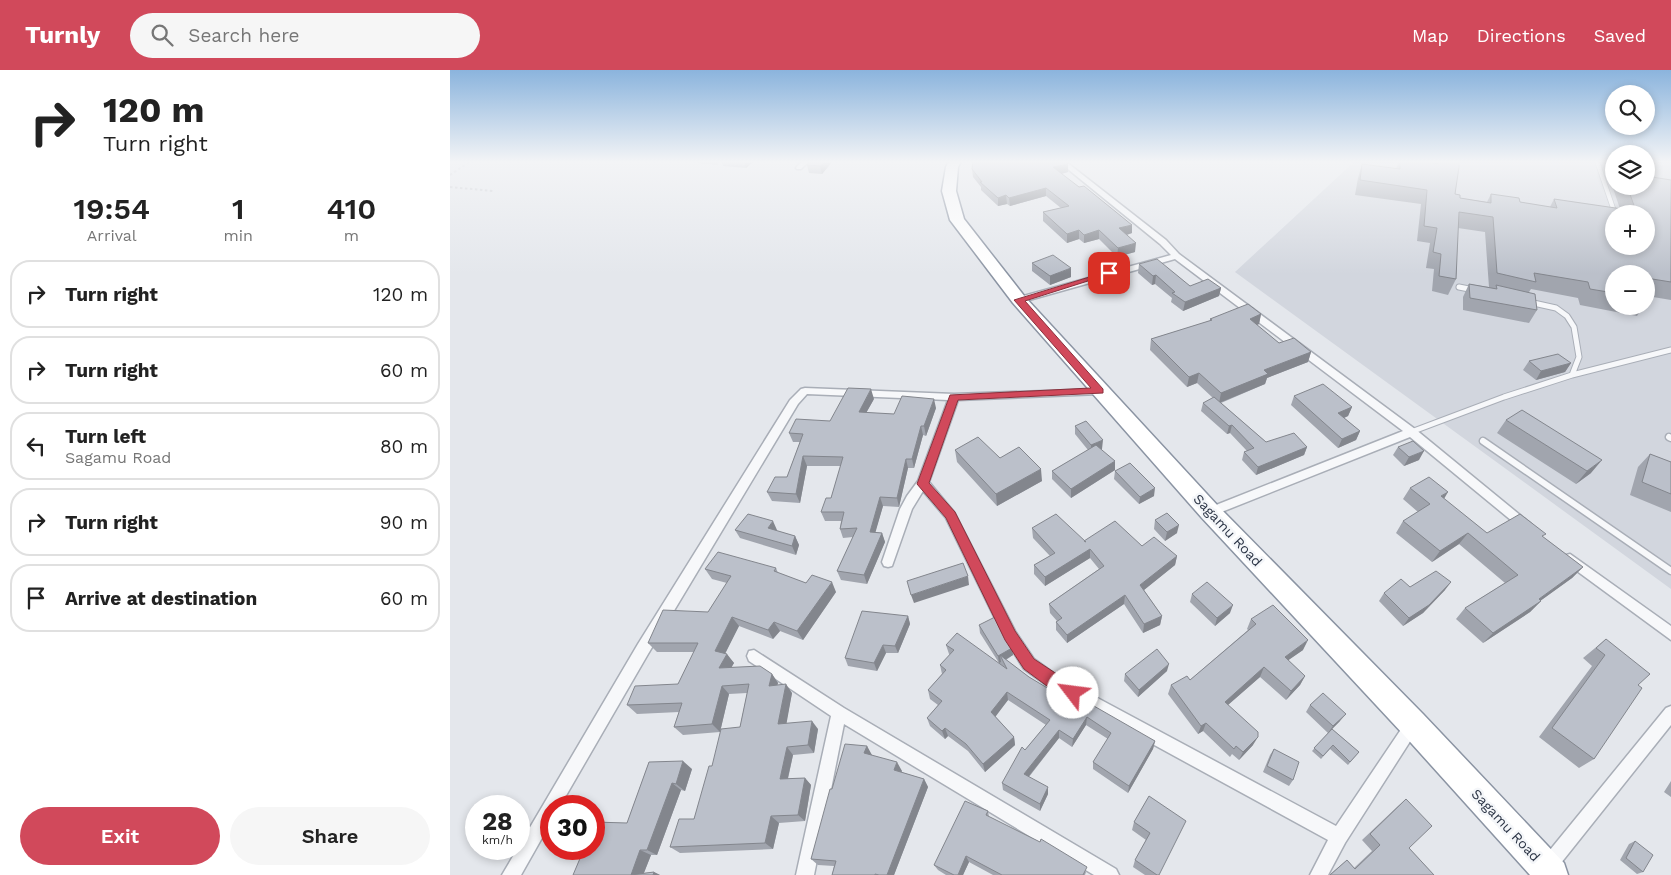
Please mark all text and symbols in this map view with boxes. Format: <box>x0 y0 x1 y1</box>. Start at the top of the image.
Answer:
search box <box>130 13 480 58</box>
text: Turnly <box>25 21 100 49</box>
icon: search <box>148 21 176 49</box>
text: Search here <box>188 24 300 47</box>
text: Map <box>1412 25 1449 46</box>
text: Directions <box>1477 25 1566 46</box>
text: Saved <box>1594 25 1646 46</box>
map controls <box>1605 85 1655 315</box>
button: search <box>1605 85 1655 135</box>
text: 120 m <box>103 89 204 131</box>
icon: right <box>20 90 85 155</box>
text: Turn right <box>103 131 208 156</box>
button: layers <box>1605 145 1655 195</box>
text: 19:54 <box>74 191 150 226</box>
text: 1 <box>232 191 245 226</box>
text: 410 <box>327 191 376 226</box>
button: + <box>1605 205 1655 255</box>
text: Arrival <box>87 226 137 245</box>
text: min <box>224 226 253 245</box>
text: m <box>344 226 359 245</box>
pin <box>1088 252 1130 294</box>
icon: arrive <box>1095 259 1123 287</box>
button: − <box>1605 265 1655 315</box>
icon: right <box>22 280 50 308</box>
text: Turn right <box>65 283 158 306</box>
text: 120 m <box>373 283 428 306</box>
icon: right <box>22 356 50 384</box>
text: Turn right <box>65 359 158 382</box>
text: 60 m <box>380 359 428 382</box>
text: Turn left <box>65 425 146 448</box>
icon: left <box>22 432 50 460</box>
text: 80 m <box>380 435 428 458</box>
text: Sagamu Road <box>65 448 171 467</box>
street label: Sagamu Road <box>1190 491 1266 569</box>
icon: right <box>22 508 50 536</box>
text: Turn right <box>65 511 158 534</box>
text: 90 m <box>380 511 428 534</box>
icon: arrive <box>22 584 50 612</box>
text: Arrive at destination <box>65 587 257 610</box>
text: 60 m <box>380 587 428 610</box>
position arrow <box>1046 666 1098 718</box>
street label: Sagamu Road <box>1468 786 1544 864</box>
speed limit sign: 30 <box>540 795 605 860</box>
button: Exit <box>20 807 220 865</box>
button: Share <box>230 807 430 865</box>
text: 28 <box>482 807 513 836</box>
text: km/h <box>482 833 513 847</box>

